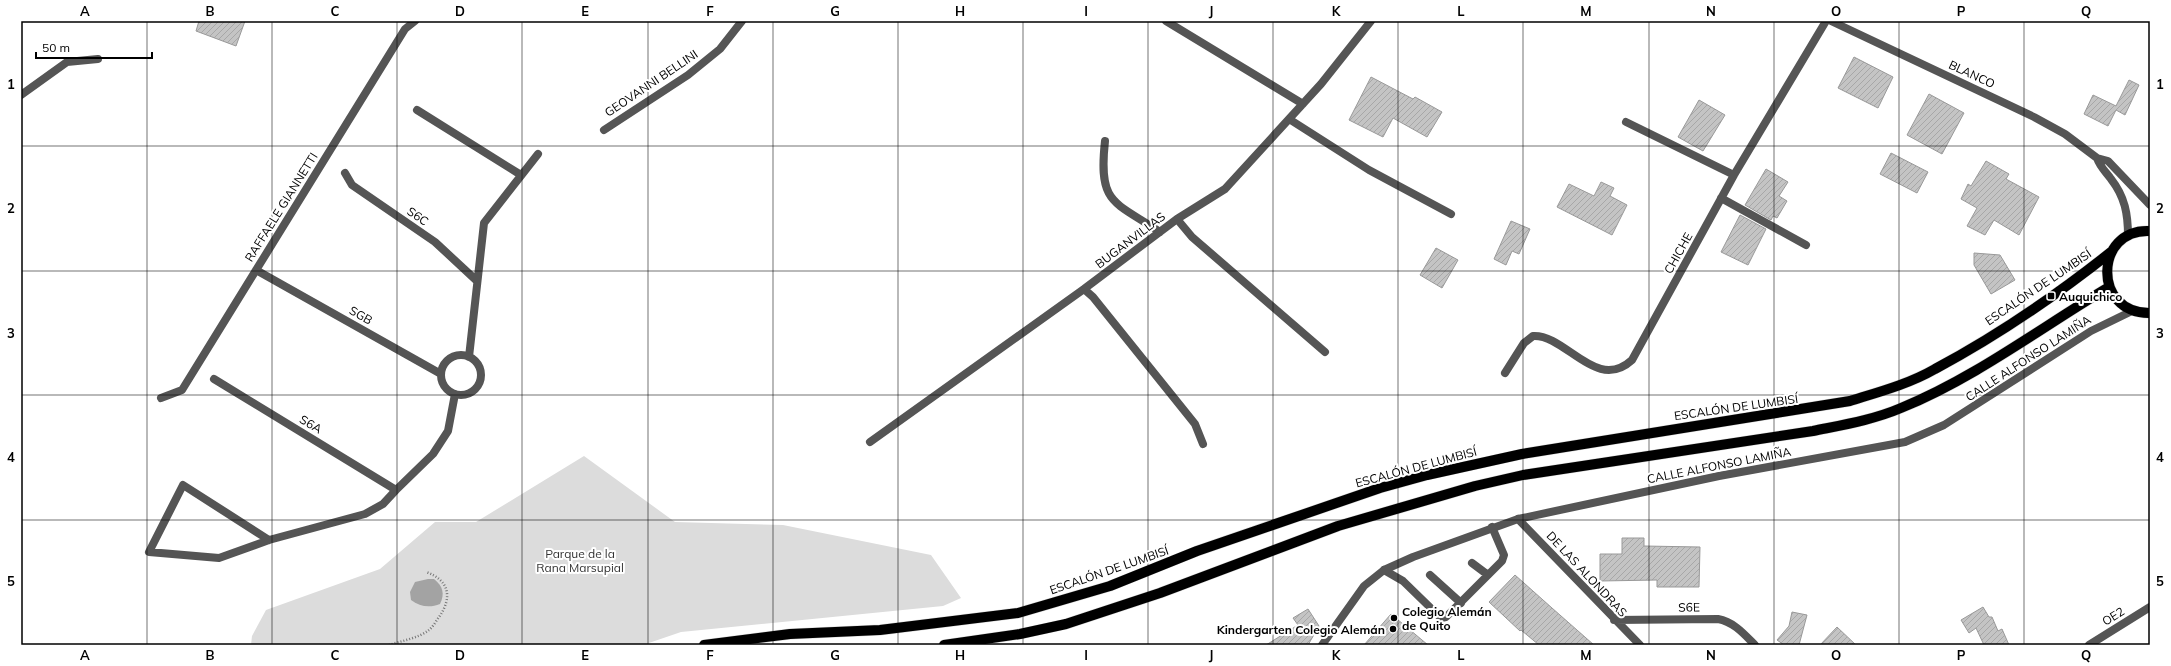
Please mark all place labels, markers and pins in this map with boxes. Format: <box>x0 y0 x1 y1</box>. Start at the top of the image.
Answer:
place label: Auquichico <box>2059 289 2122 304</box>
marker: Auquichico <box>2046 291 2056 301</box>
place label: Colegio Alemán de Quito <box>1402 604 1492 633</box>
marker: Colegio Alemán de Quito <box>1389 613 1399 623</box>
place label: Kindergarten Colegio Alemán <box>1217 622 1385 637</box>
marker: Kindergarten Colegio Alemán <box>1388 624 1398 634</box>

